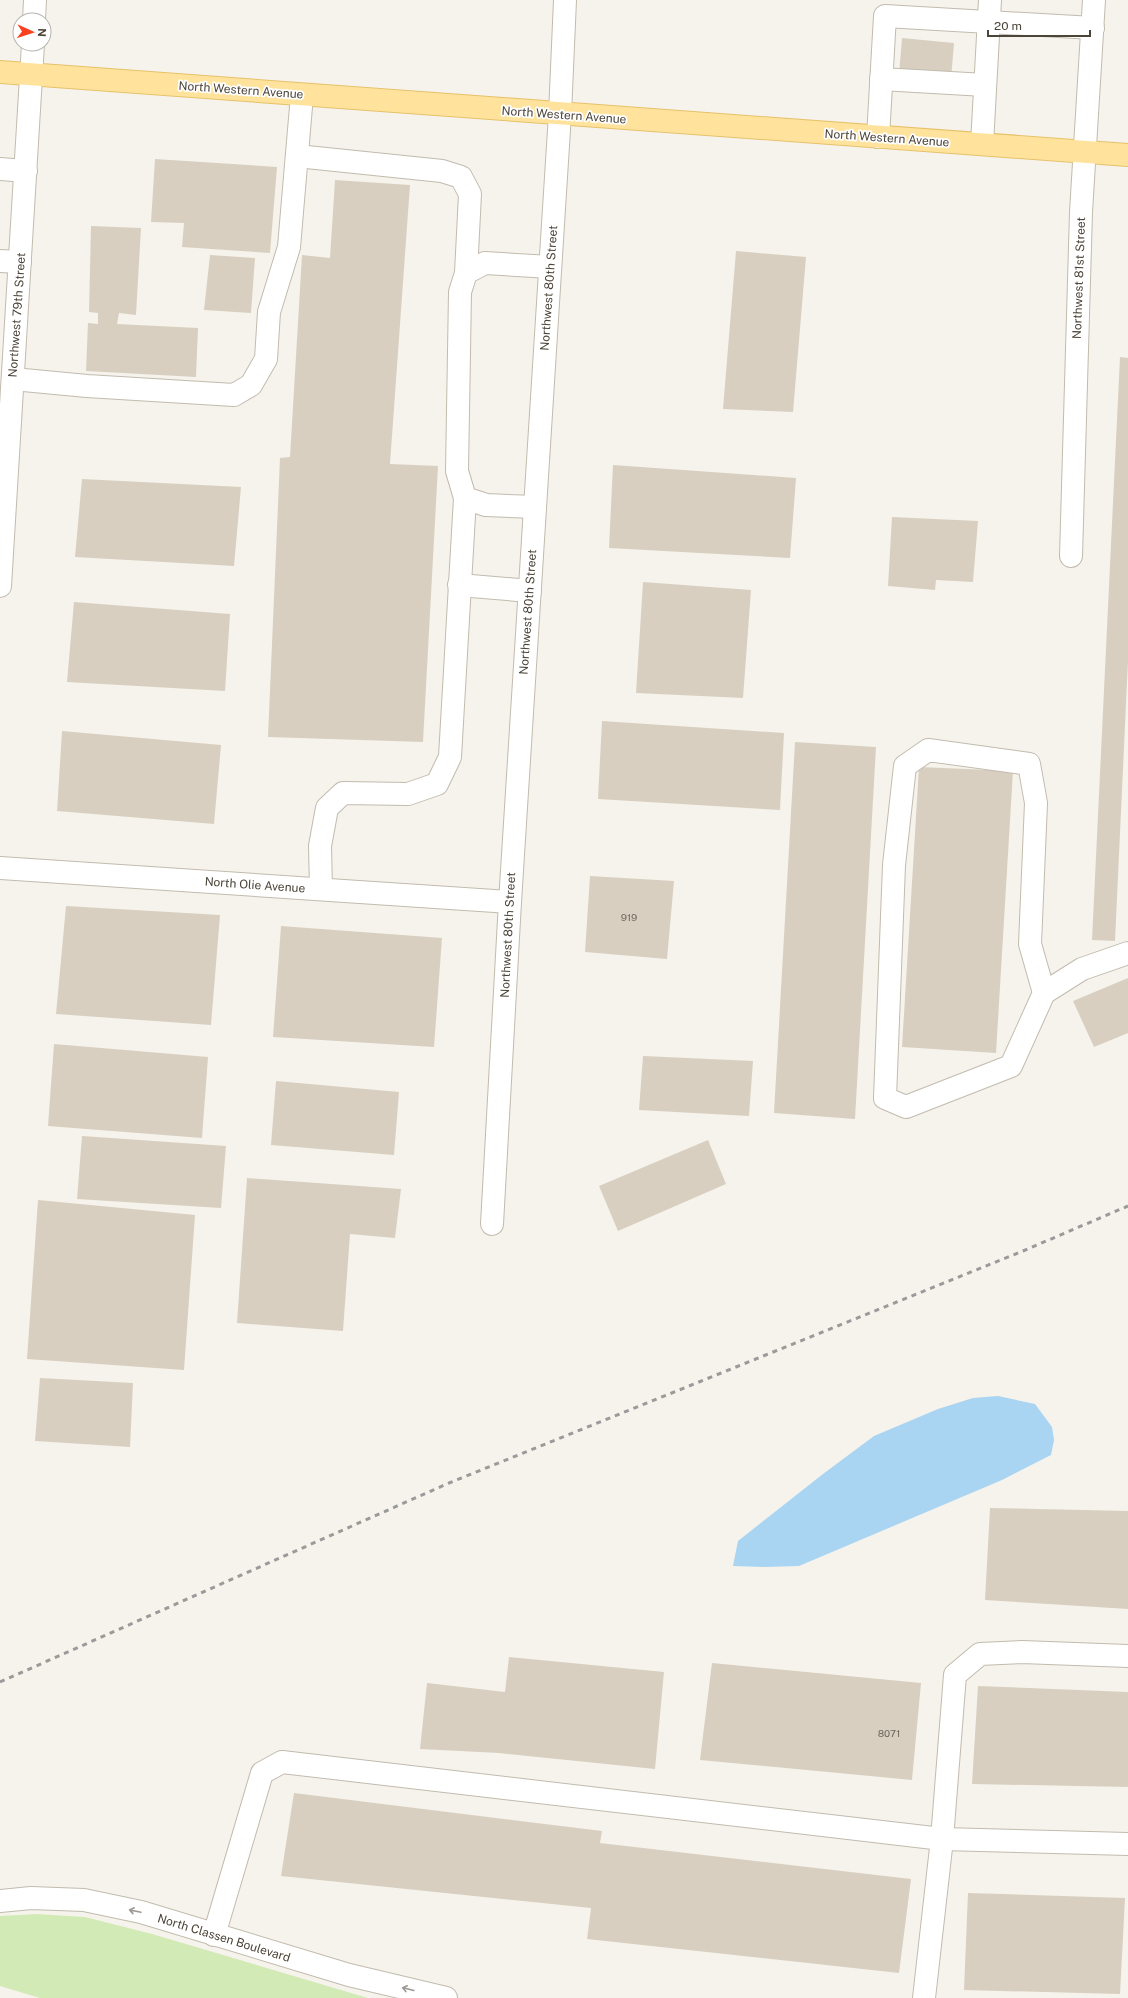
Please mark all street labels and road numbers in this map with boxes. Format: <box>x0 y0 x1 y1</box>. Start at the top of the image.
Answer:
street label: North Western Avenue <box>178 79 304 101</box>
street label: North Western Avenue <box>501 104 627 126</box>
street label: North Western Avenue <box>824 127 950 149</box>
street label: Northwest 81st Street <box>1070 216 1088 339</box>
street label: Northwest 80th Street <box>538 224 560 351</box>
street label: Northwest 79th Street <box>6 252 28 378</box>
street label: Northwest 80th Street <box>517 548 539 675</box>
street label: Northwest 80th Street <box>498 872 518 998</box>
street label: North Olie Avenue <box>204 874 306 896</box>
street label: North Classen Boulevard <box>156 1911 292 1965</box>

